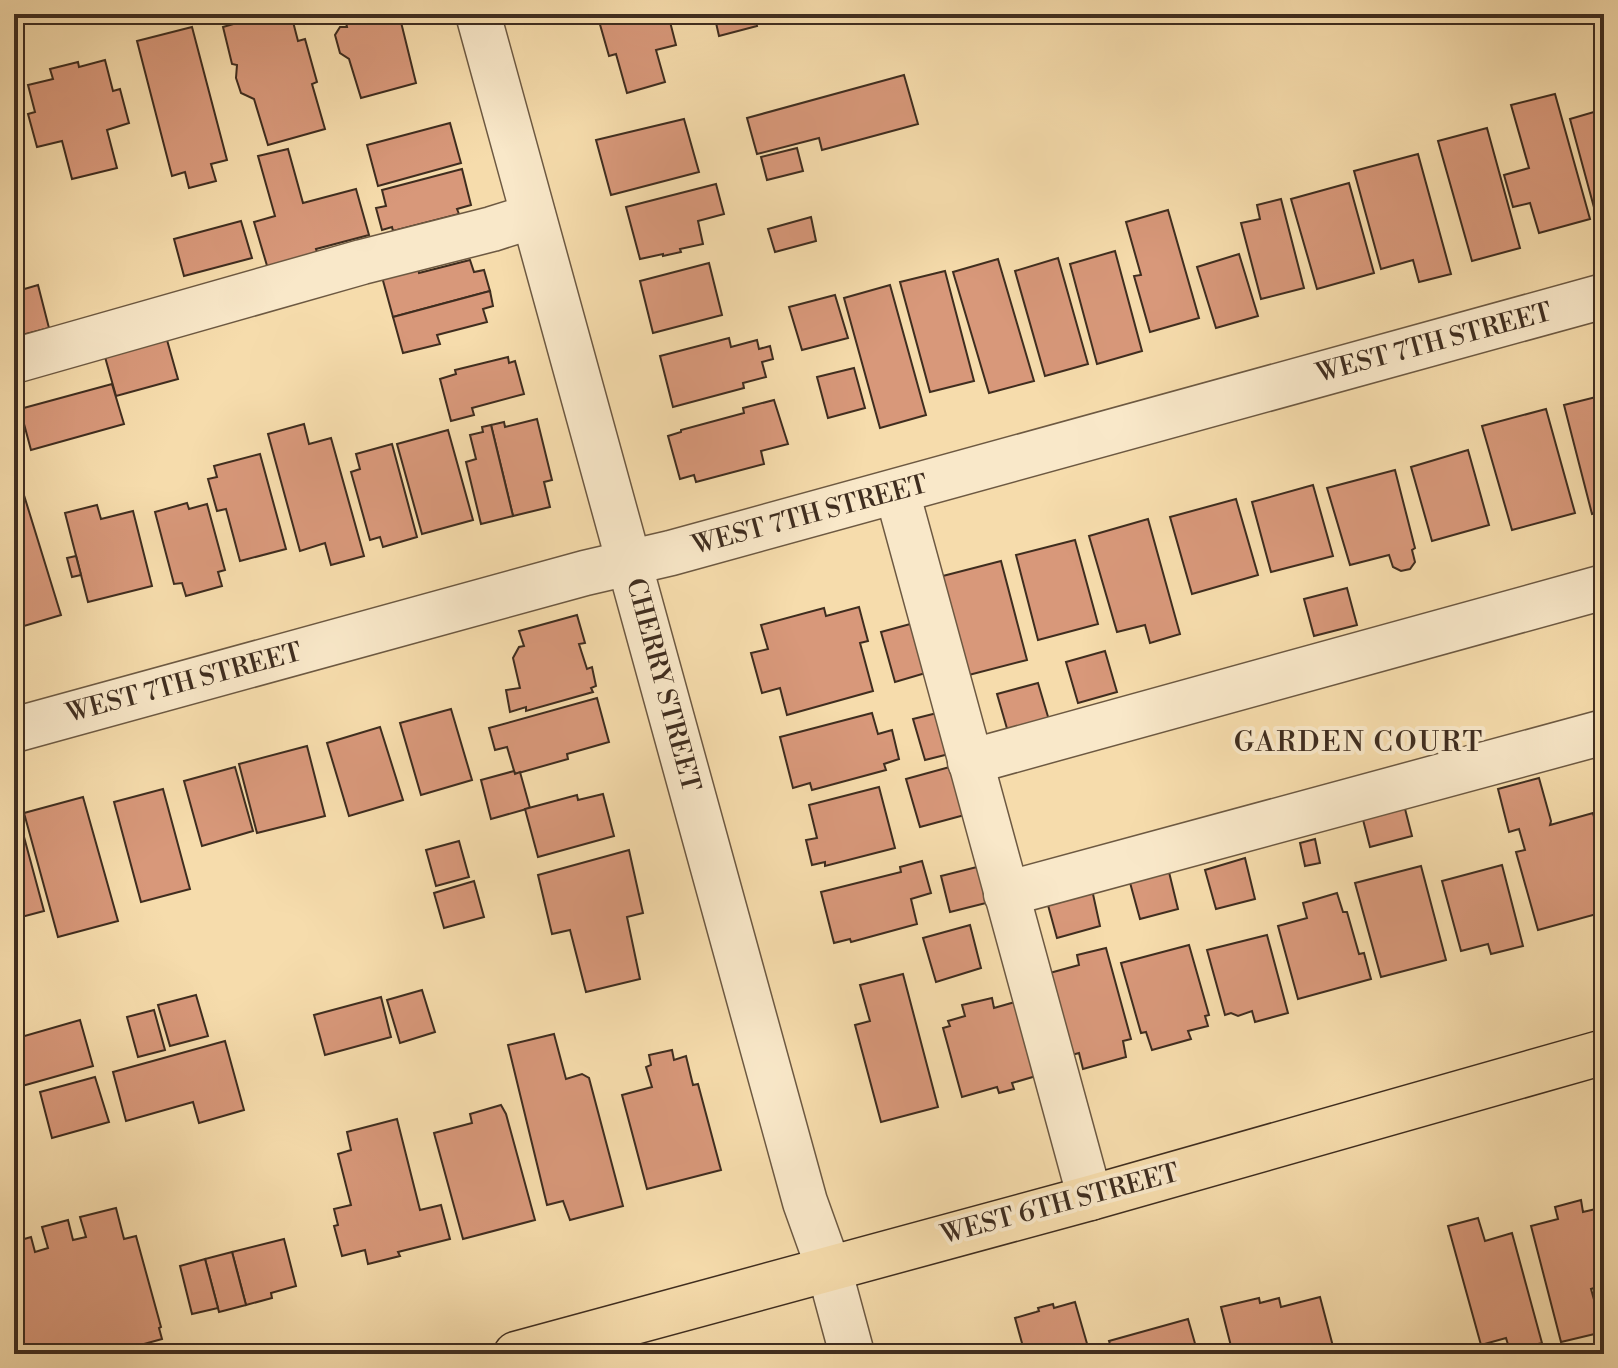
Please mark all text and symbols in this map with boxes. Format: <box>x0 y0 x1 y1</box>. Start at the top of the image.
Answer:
street label: WEST 7TH STREET <box>1312 296 1555 390</box>
street label: WEST 7TH STREET <box>688 468 931 562</box>
street label: CHERRY STREET <box>619 575 707 795</box>
street label: WEST 7TH STREET <box>62 636 305 730</box>
district label: GARDEN COURT <box>1234 725 1484 760</box>
street label: WEST 6TH STREET <box>936 1157 1183 1251</box>

